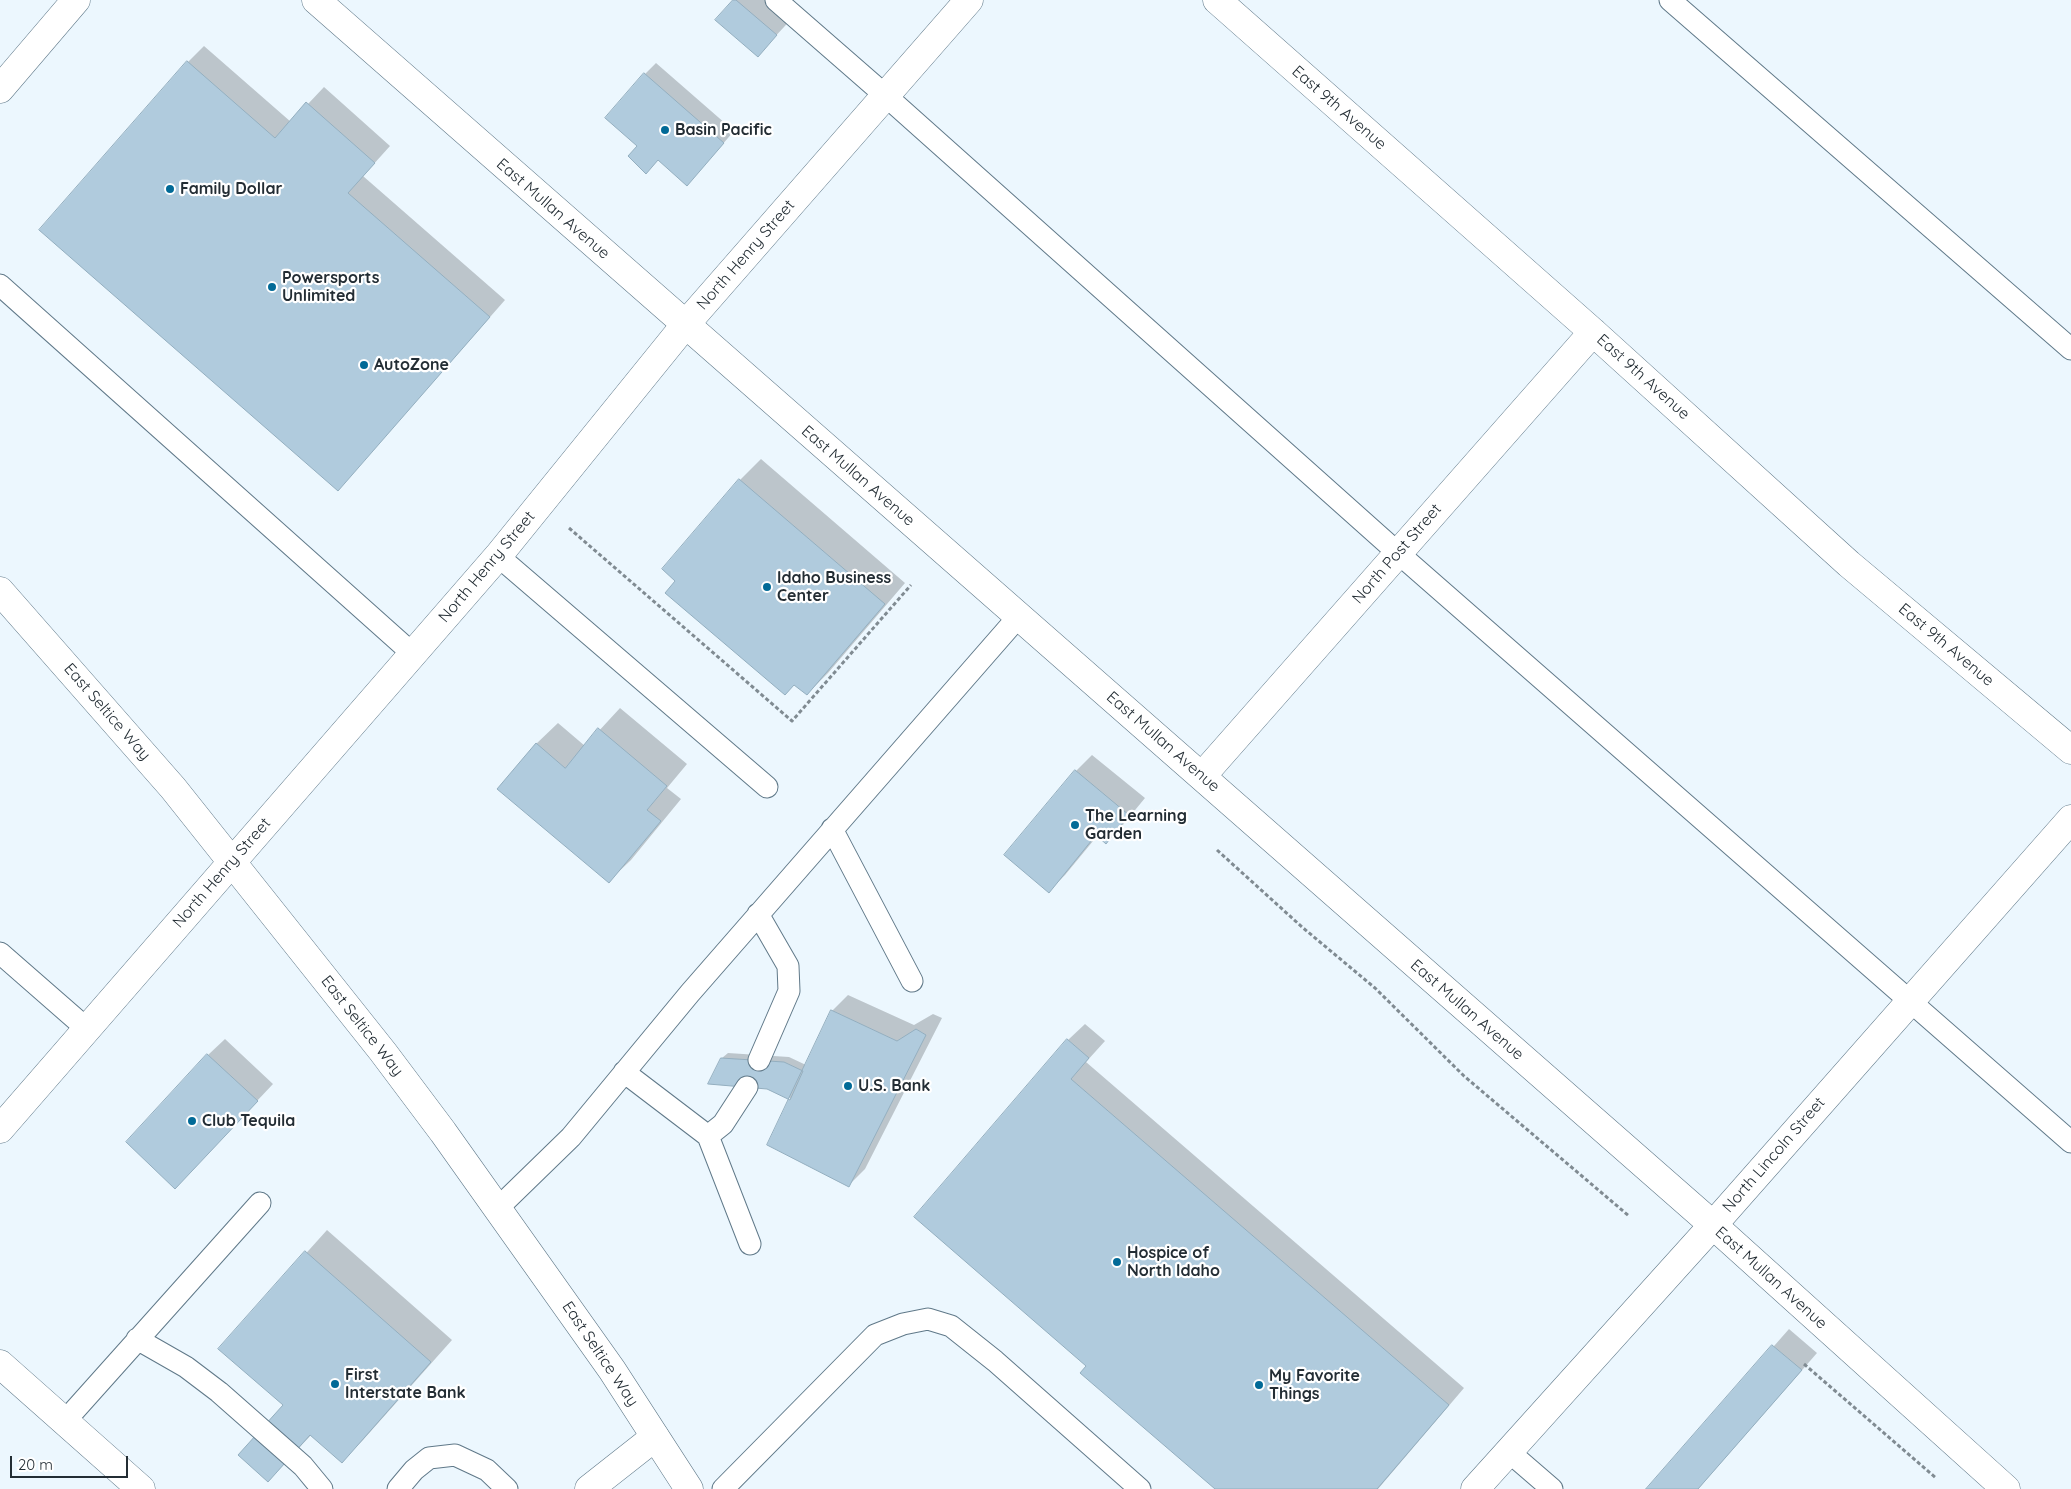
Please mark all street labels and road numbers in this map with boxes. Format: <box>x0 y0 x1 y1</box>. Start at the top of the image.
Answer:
street label: East 9th Avenue <box>1288 62 1390 154</box>
street label: East Mullan Avenue <box>492 155 614 263</box>
street label: North Henry Street <box>693 196 799 314</box>
street label: East 9th Avenue <box>1593 330 1693 424</box>
street label: East Mullan Avenue <box>797 422 919 530</box>
street label: North Post Street <box>1348 500 1446 608</box>
street label: North Henry Street <box>435 507 539 627</box>
street label: East 9th Avenue <box>1894 600 1998 690</box>
street label: East Seltice Way <box>60 660 154 764</box>
street label: East Mullan Avenue <box>1102 688 1224 796</box>
street label: North Henry Street <box>169 814 275 932</box>
street label: East Mullan Avenue <box>1406 956 1528 1064</box>
street label: East Seltice Way <box>317 972 407 1080</box>
street label: North Lincoln Street <box>1719 1093 1829 1217</box>
street label: East Mullan Avenue <box>1711 1223 1831 1333</box>
street label: East Seltice Way <box>558 1298 642 1410</box>

